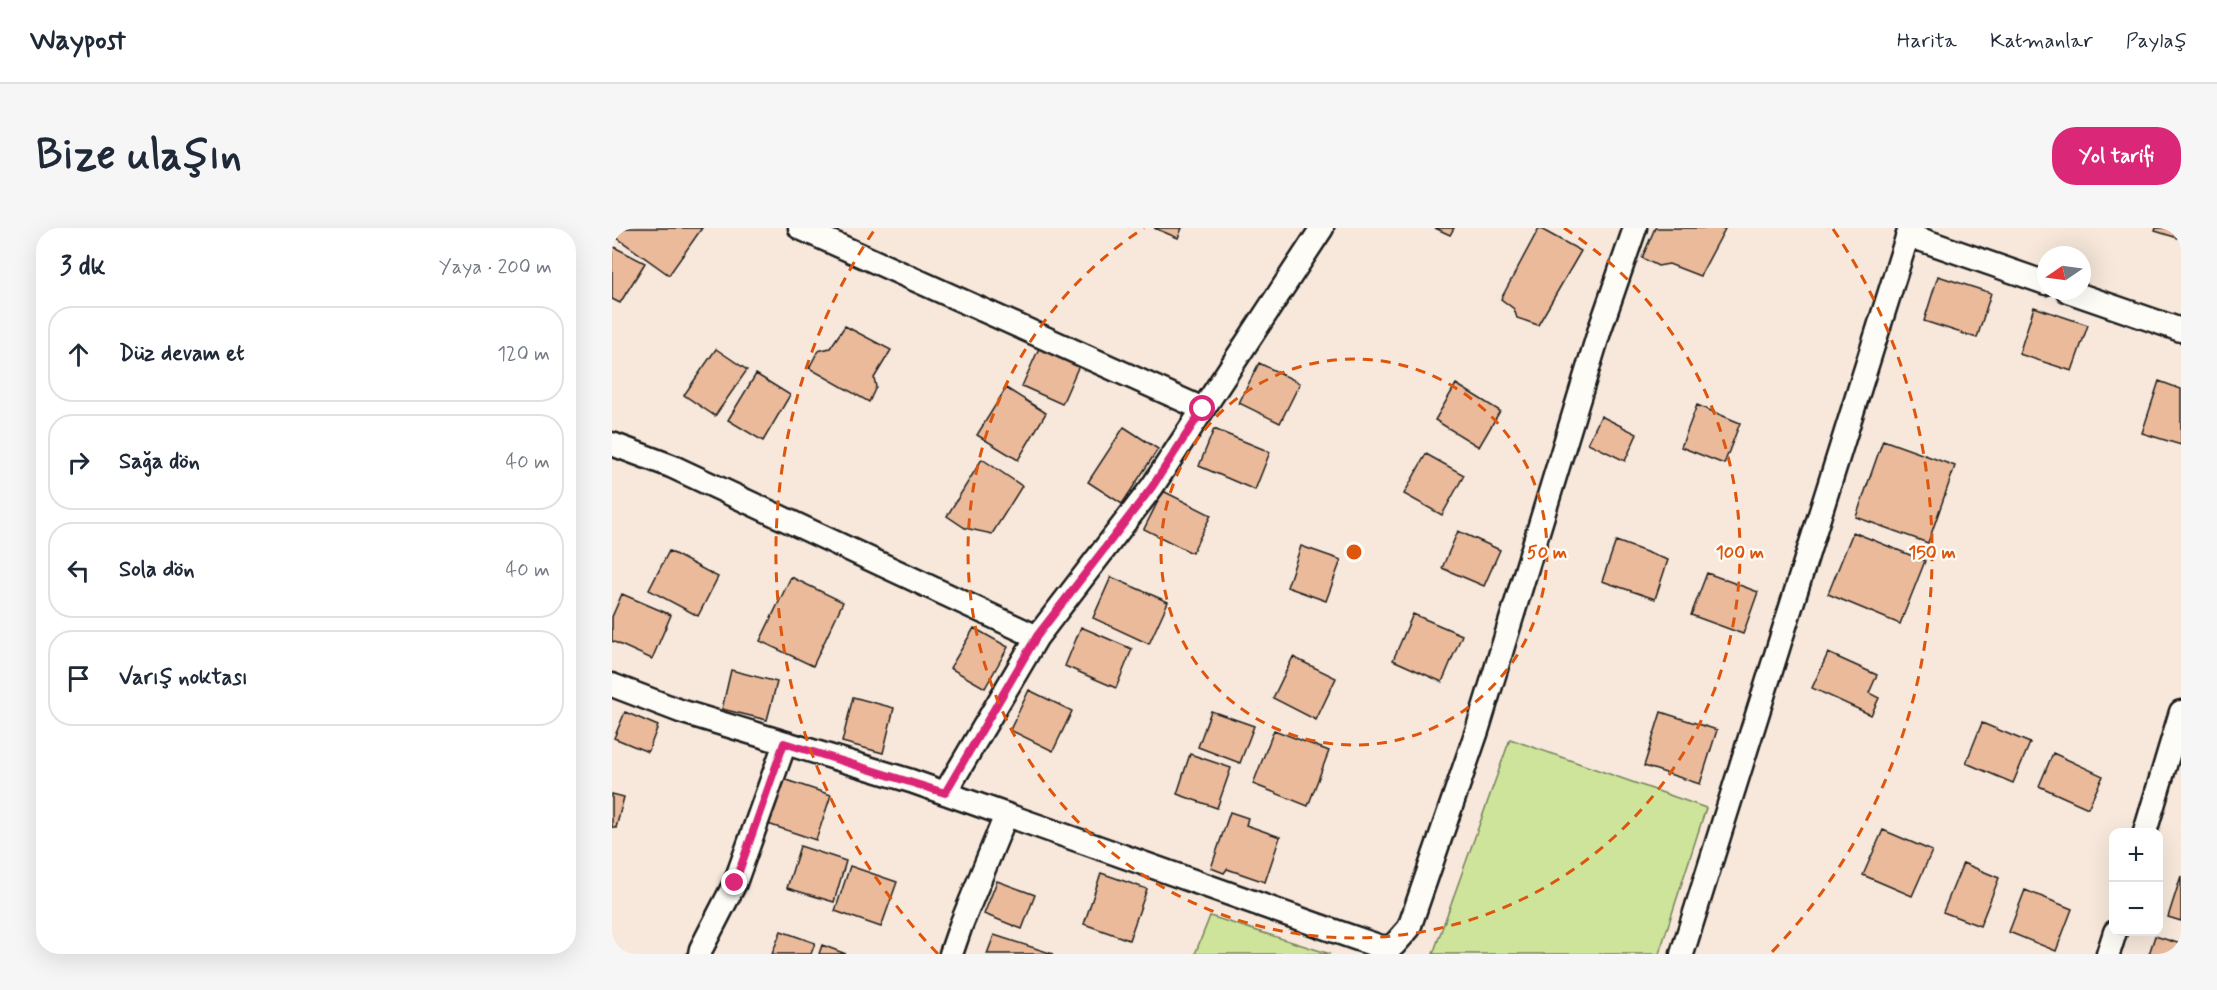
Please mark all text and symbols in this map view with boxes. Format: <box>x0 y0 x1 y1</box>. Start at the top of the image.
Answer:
text: Waypost <box>30 23 126 60</box>
text: Harita <box>1897 27 1957 55</box>
text: Katmanlar <box>1990 27 2093 55</box>
text: Paylaş <box>2126 27 2187 55</box>
button: Yol tarifi <box>2052 127 2181 185</box>
text: Bize ulaşın <box>36 129 242 184</box>
north arrow <box>2037 246 2091 300</box>
text: 3 dk <box>60 250 105 284</box>
text: Yaya · 200 m <box>439 254 552 281</box>
icon: ahead <box>62 338 95 371</box>
text: Düz devam et <box>119 340 244 368</box>
text: 120 m <box>497 341 550 368</box>
route start <box>1189 395 1215 421</box>
icon: right <box>62 446 95 479</box>
text: Sağa dön <box>119 448 200 476</box>
text: 40 m <box>506 449 550 476</box>
text: 50 m <box>1527 541 1567 565</box>
text: 100 m <box>1716 541 1764 565</box>
text: 150 m <box>1908 541 1956 565</box>
centre of rings <box>1344 542 1364 562</box>
icon: left <box>62 554 95 587</box>
text: Sola dön <box>119 556 195 584</box>
text: 40 m <box>506 557 550 584</box>
icon: arrive <box>62 662 95 695</box>
text: Varış noktası <box>119 664 248 692</box>
map controls <box>2109 828 2163 936</box>
button: + <box>2109 828 2163 882</box>
route end <box>721 869 747 895</box>
button: − <box>2109 882 2163 936</box>

